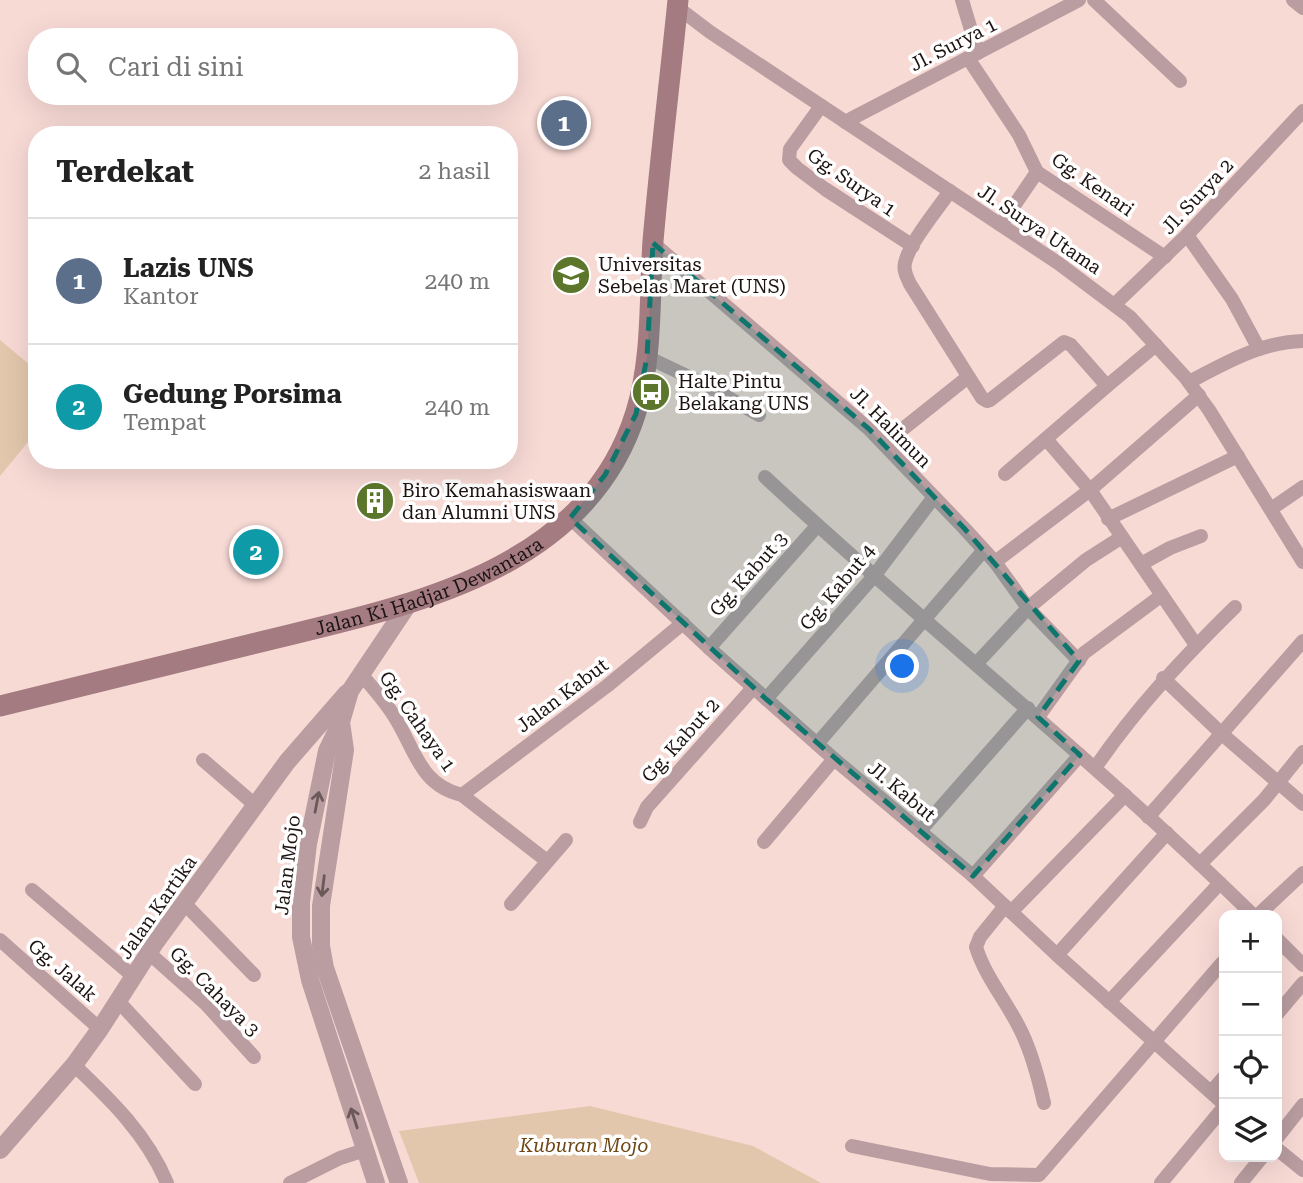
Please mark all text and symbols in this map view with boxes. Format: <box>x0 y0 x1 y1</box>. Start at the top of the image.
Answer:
street label: Jl. Surya 1 <box>906 13 1001 76</box>
search box <box>28 28 518 105</box>
icon: search <box>52 48 90 86</box>
text: Cari di sini <box>108 52 244 82</box>
pin: 1 <box>541 97 587 149</box>
street label: Gg. Surya 1 <box>803 143 901 221</box>
street label: Gg. Kenari <box>1047 148 1138 221</box>
text: Terdekat <box>56 154 194 189</box>
street label: Jl. Surya 2 <box>1157 154 1238 239</box>
text: 2 hasil <box>419 158 490 185</box>
street label: Jl. Surya Utama <box>974 180 1106 280</box>
text: Lazis UNS <box>123 253 254 283</box>
place label: Universitas Sebelas Maret (UNS) <box>598 253 786 298</box>
school or university icon: Universitas Sebelas Maret (UNS) <box>550 254 592 296</box>
text: 1 <box>73 268 85 295</box>
text: 240 m <box>425 268 490 295</box>
text: Kantor <box>123 283 199 310</box>
place label: Halte Pintu Belakang UNS <box>678 370 809 415</box>
bus stop icon: Halte Pintu Belakang UNS <box>630 371 672 413</box>
text: Gedung Porsima <box>123 379 342 409</box>
street label: Jl. Halimun <box>845 382 936 473</box>
text: 2 <box>73 394 85 421</box>
text: 240 m <box>425 394 490 421</box>
text: Tempat <box>123 409 206 436</box>
place label: Biro Kemahasiswaan dan Alumni UNS <box>402 479 591 524</box>
building icon: Biro Kemahasiswaan dan Alumni UNS <box>354 480 396 522</box>
pin: 2 <box>233 526 279 578</box>
street label: Gg. Kabut 3 <box>705 528 792 621</box>
street label: Jalan Ki Hadjar Dewantara <box>312 532 548 640</box>
street label: Gg. Kabut 4 <box>795 539 880 635</box>
your location <box>885 649 919 683</box>
street label: Jalan Kabut <box>512 653 613 737</box>
street label: Gg. Cahaya 1 <box>374 667 461 776</box>
street label: Gg. Kabut 2 <box>637 694 724 787</box>
street label: Jl. Kabut <box>863 756 940 826</box>
one-way arrow <box>310 791 324 814</box>
street label: Jalan Mojo <box>270 814 305 916</box>
street label: Jalan Kartika <box>113 851 202 963</box>
one-way arrow <box>316 874 329 897</box>
map controls <box>1219 910 1282 1162</box>
button: + <box>1219 910 1282 973</box>
street label: Gg. Jalak <box>24 934 102 1006</box>
street label: Gg. Cahaya 3 <box>165 942 264 1041</box>
button: − <box>1219 973 1282 1036</box>
button: locate <box>1219 1036 1282 1099</box>
button: layers <box>1219 1099 1282 1162</box>
one-way arrow <box>347 1108 359 1130</box>
park label: Kuburan Mojo <box>519 1134 648 1157</box>

